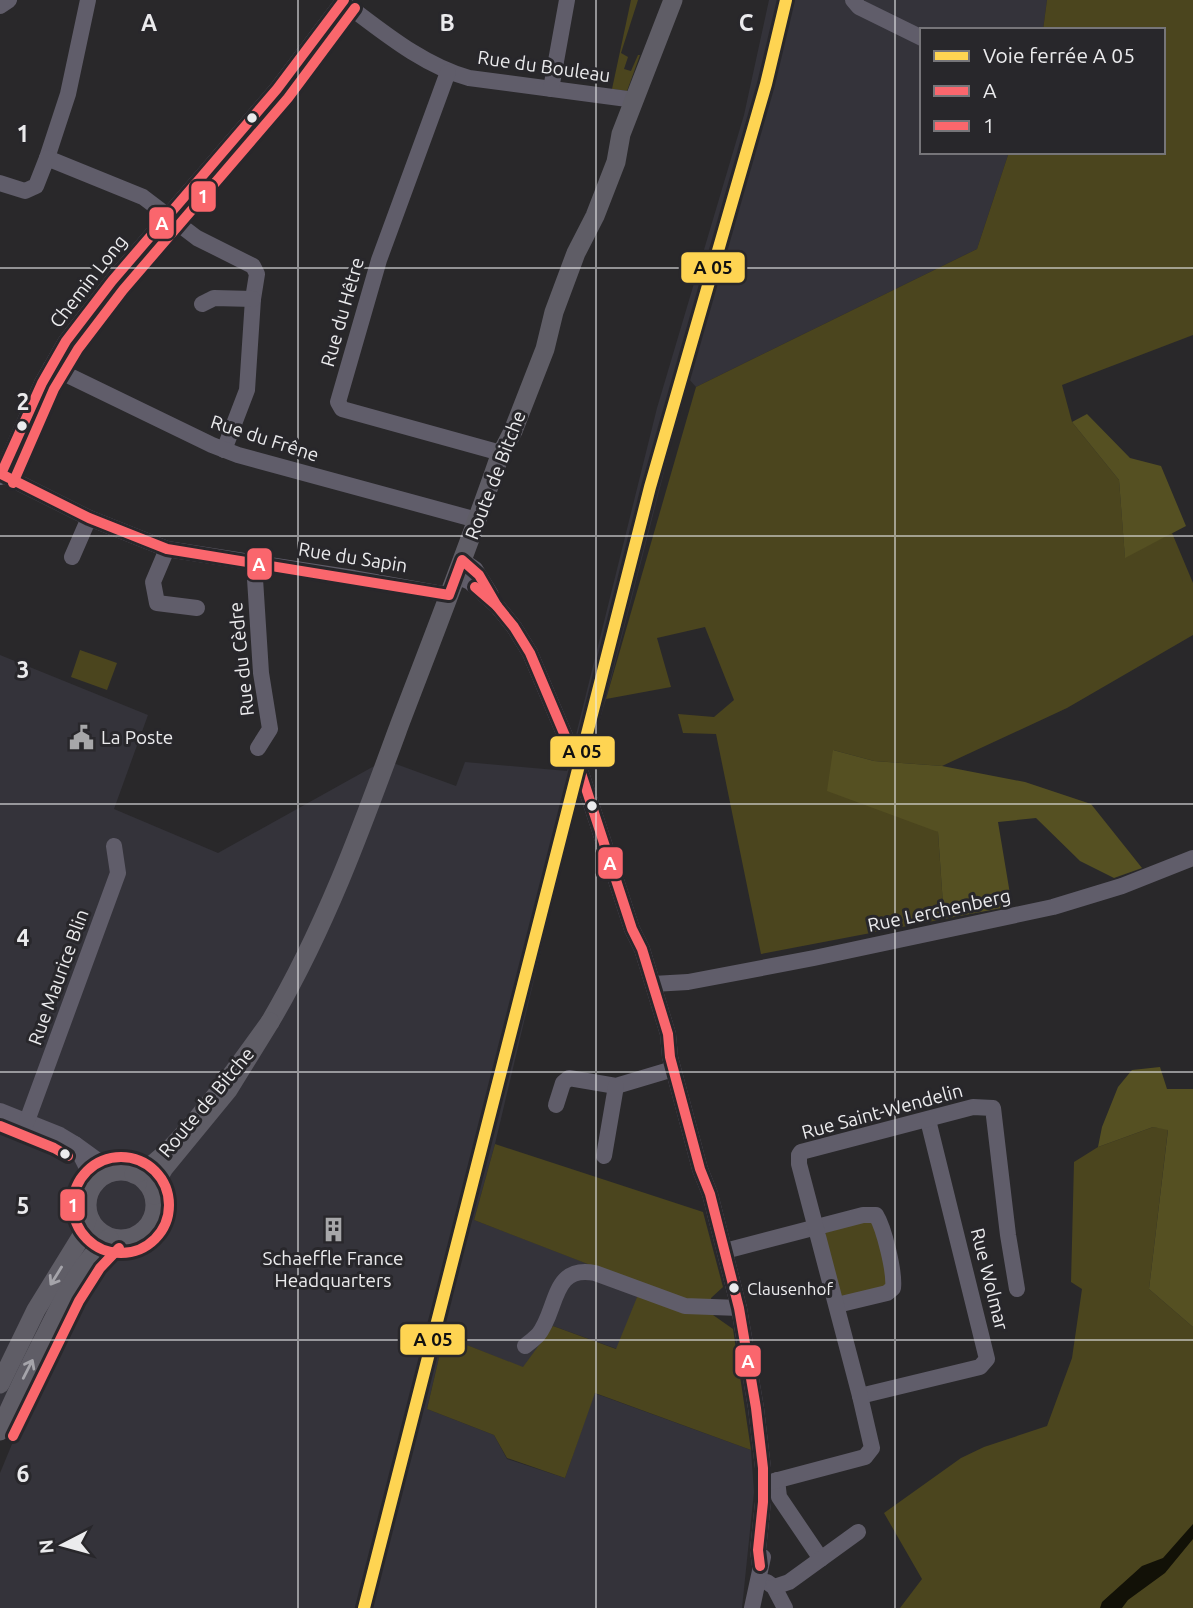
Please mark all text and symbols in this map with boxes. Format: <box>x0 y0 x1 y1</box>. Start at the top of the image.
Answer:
text: A <box>141 10 157 35</box>
text: B <box>439 10 455 35</box>
text: C <box>739 10 754 35</box>
legend <box>920 28 1165 154</box>
text: Voie ferrée A 05 <box>983 43 1135 67</box>
street label: Rue du Bouleau <box>476 46 612 86</box>
text: A <box>983 78 997 102</box>
unlabelled marker <box>245 111 259 125</box>
text: 1 <box>983 113 995 137</box>
text: 1 <box>17 121 29 146</box>
line badge: 1 <box>190 180 217 213</box>
text: 1 <box>198 185 208 207</box>
line badge: A <box>148 206 175 240</box>
text: A <box>155 212 169 234</box>
street label: Chemin Long <box>45 230 131 332</box>
line badge: A 05 <box>680 251 746 284</box>
street label: Rue du Hêtre <box>316 255 368 369</box>
text: A 05 <box>693 256 733 278</box>
text: 2 <box>17 389 29 414</box>
street label: Route de Bitche <box>460 407 530 543</box>
street label: Rue du Frêne <box>208 410 322 466</box>
unlabelled marker <box>15 419 29 433</box>
street label: Rue du Sapin <box>297 538 409 576</box>
line badge: A <box>246 547 273 581</box>
text: A <box>252 553 266 575</box>
street label: Rue du Cèdre <box>224 601 258 717</box>
text: 3 <box>17 657 29 682</box>
public building icon: La Poste <box>67 723 95 751</box>
place label: La Poste <box>101 726 173 748</box>
line badge: A 05 <box>549 735 616 768</box>
text: A 05 <box>562 740 602 762</box>
unlabelled marker <box>585 799 599 813</box>
line badge: A <box>597 846 624 880</box>
text: A <box>603 852 617 874</box>
street label: Rue Lerchenberg <box>865 884 1013 936</box>
street label: Rue Maurice Blin <box>23 906 93 1048</box>
text: 4 <box>17 925 30 950</box>
street label: Route de Bitche <box>154 1043 258 1161</box>
street label: Rue Saint-Wendelin <box>799 1079 965 1143</box>
unlabelled marker <box>58 1147 72 1161</box>
line badge: 1 <box>59 1188 86 1222</box>
text: 5 <box>17 1193 29 1218</box>
text: 1 <box>68 1194 78 1216</box>
building icon: Schaeffle France Headquarters <box>319 1216 347 1244</box>
street label: Rue Wolmar <box>967 1226 1013 1332</box>
place label: Schaeffle France Headquarters <box>263 1247 403 1291</box>
one-way arrow <box>49 1265 63 1285</box>
place label: Clausenhof <box>747 1279 833 1298</box>
marker: Clausenhof <box>727 1281 741 1295</box>
line badge: A 05 <box>399 1323 466 1356</box>
text: A 05 <box>413 1328 453 1350</box>
line badge: A <box>734 1344 762 1378</box>
text: A <box>741 1350 755 1372</box>
one-way arrow <box>22 1359 36 1380</box>
text: 6 <box>17 1461 30 1486</box>
north arrow <box>28 1510 98 1580</box>
text: N <box>34 1539 58 1555</box>

